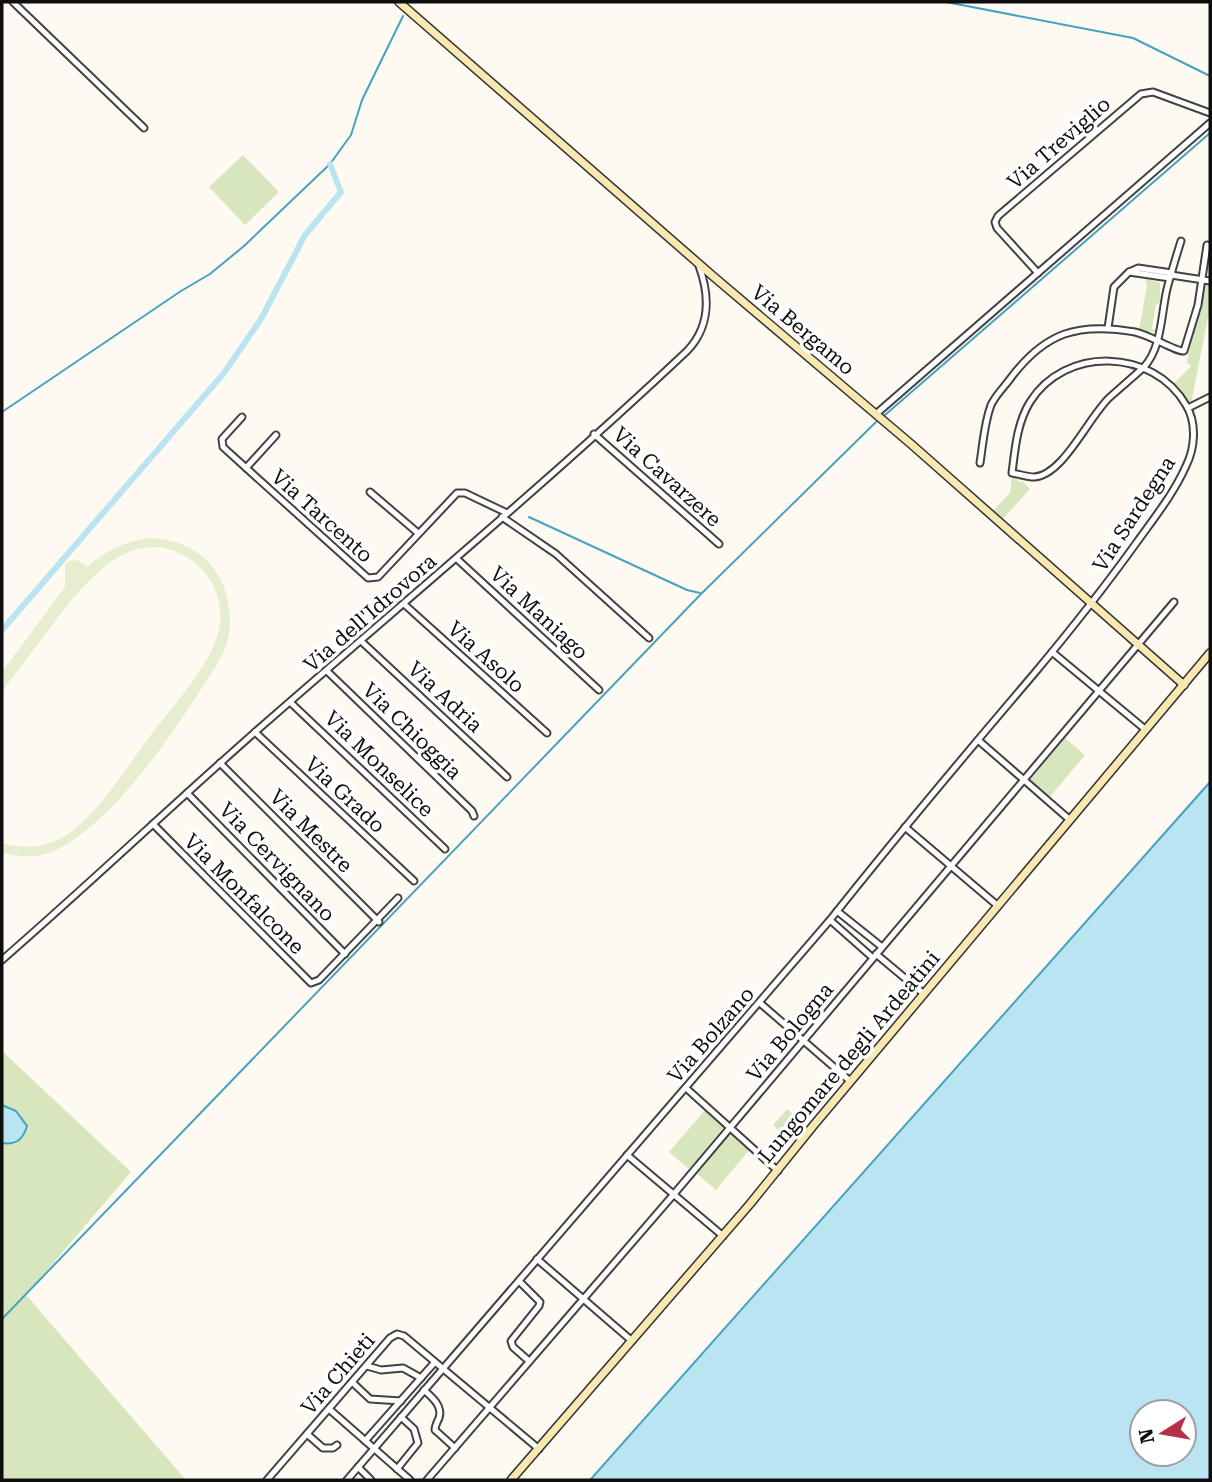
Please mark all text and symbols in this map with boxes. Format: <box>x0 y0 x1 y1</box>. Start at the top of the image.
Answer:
street label: Via Treviglio <box>1003 92 1115 194</box>
street label: Via Bergamo <box>747 280 859 380</box>
street label: Via Cavarzere <box>608 422 726 532</box>
street label: Via Sardegna <box>1088 451 1181 576</box>
street label: Via Tarcento <box>266 464 378 568</box>
street label: Via dell'Idrovora <box>299 549 442 677</box>
street label: Via Maniago <box>485 562 593 664</box>
street label: Via Asolo <box>443 616 529 698</box>
street label: Via Adria <box>403 657 488 738</box>
street label: Via Chioggia <box>358 678 467 785</box>
street label: Via Monselice <box>320 706 438 822</box>
street label: Via Grado <box>300 752 390 838</box>
street label: Via Mestre <box>265 785 357 877</box>
street label: Via Cervignano <box>214 798 340 926</box>
street label: Via Monfalcone <box>179 829 309 959</box>
street label: Lungomare degli Ardeatini <box>753 946 945 1168</box>
street label: Via Bologna <box>742 977 839 1086</box>
street label: Via Bolzano <box>663 982 759 1088</box>
street label: Via Chieti <box>296 1328 380 1419</box>
north arrow <box>1128 1398 1198 1468</box>
text: N <box>1134 1426 1159 1446</box>

